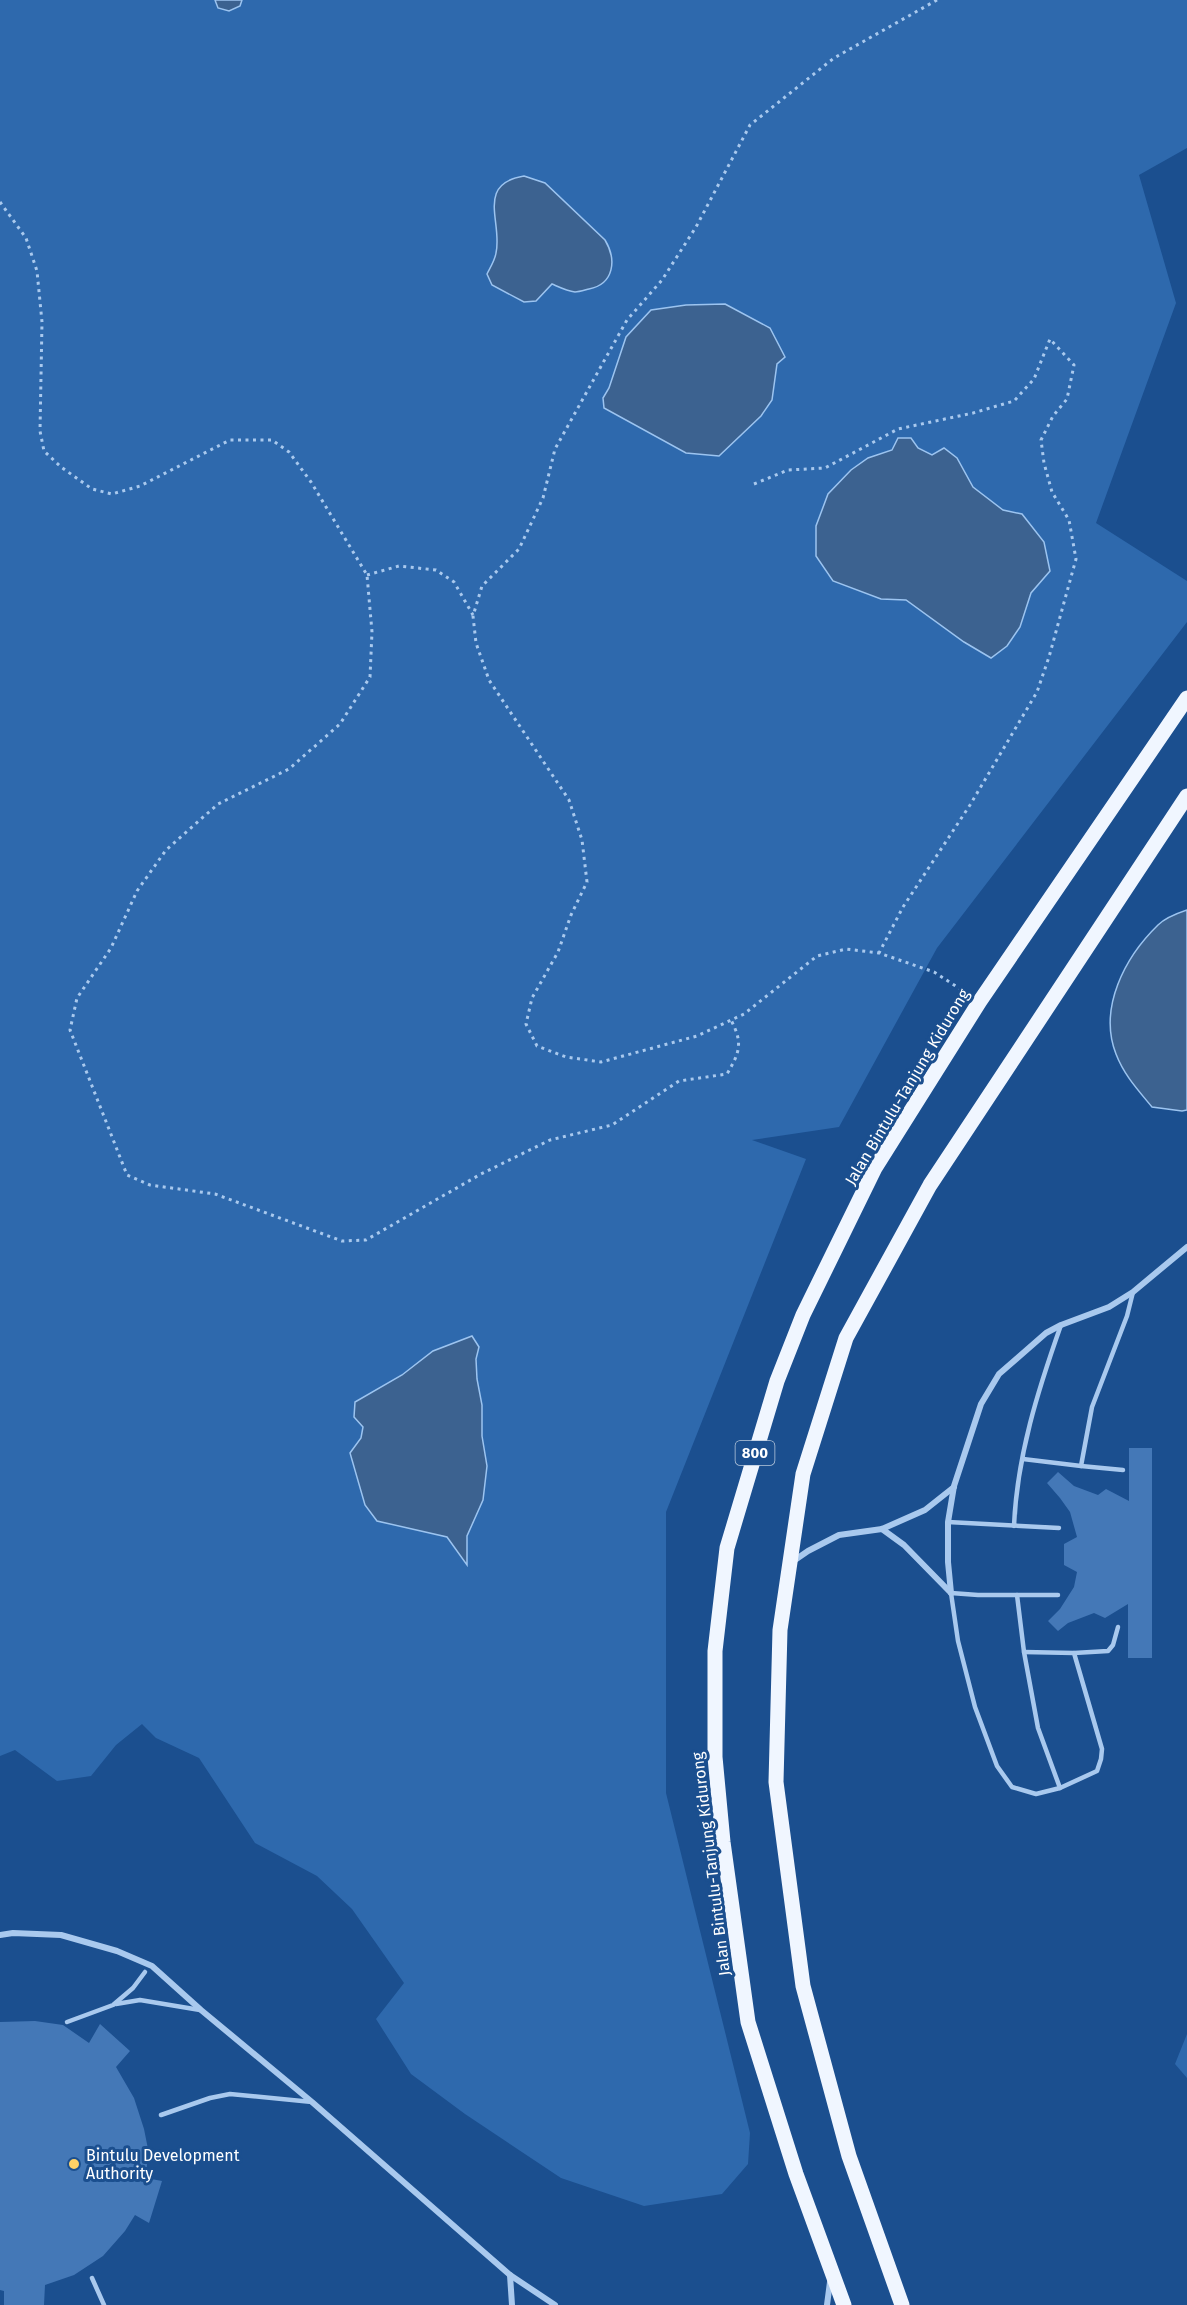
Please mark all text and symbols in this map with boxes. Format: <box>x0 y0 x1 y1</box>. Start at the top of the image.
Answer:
street label: Jalan Bintulu-Tanjung Kidurong <box>841 985 974 1189</box>
road number: 800 <box>736 1441 774 1465</box>
street label: Jalan Bintulu-Tanjung Kidurong <box>688 1750 734 1977</box>
place label: Bintulu Development Authority <box>86 2146 240 2183</box>
marker: Bintulu Development Authority <box>67 2157 81 2171</box>

